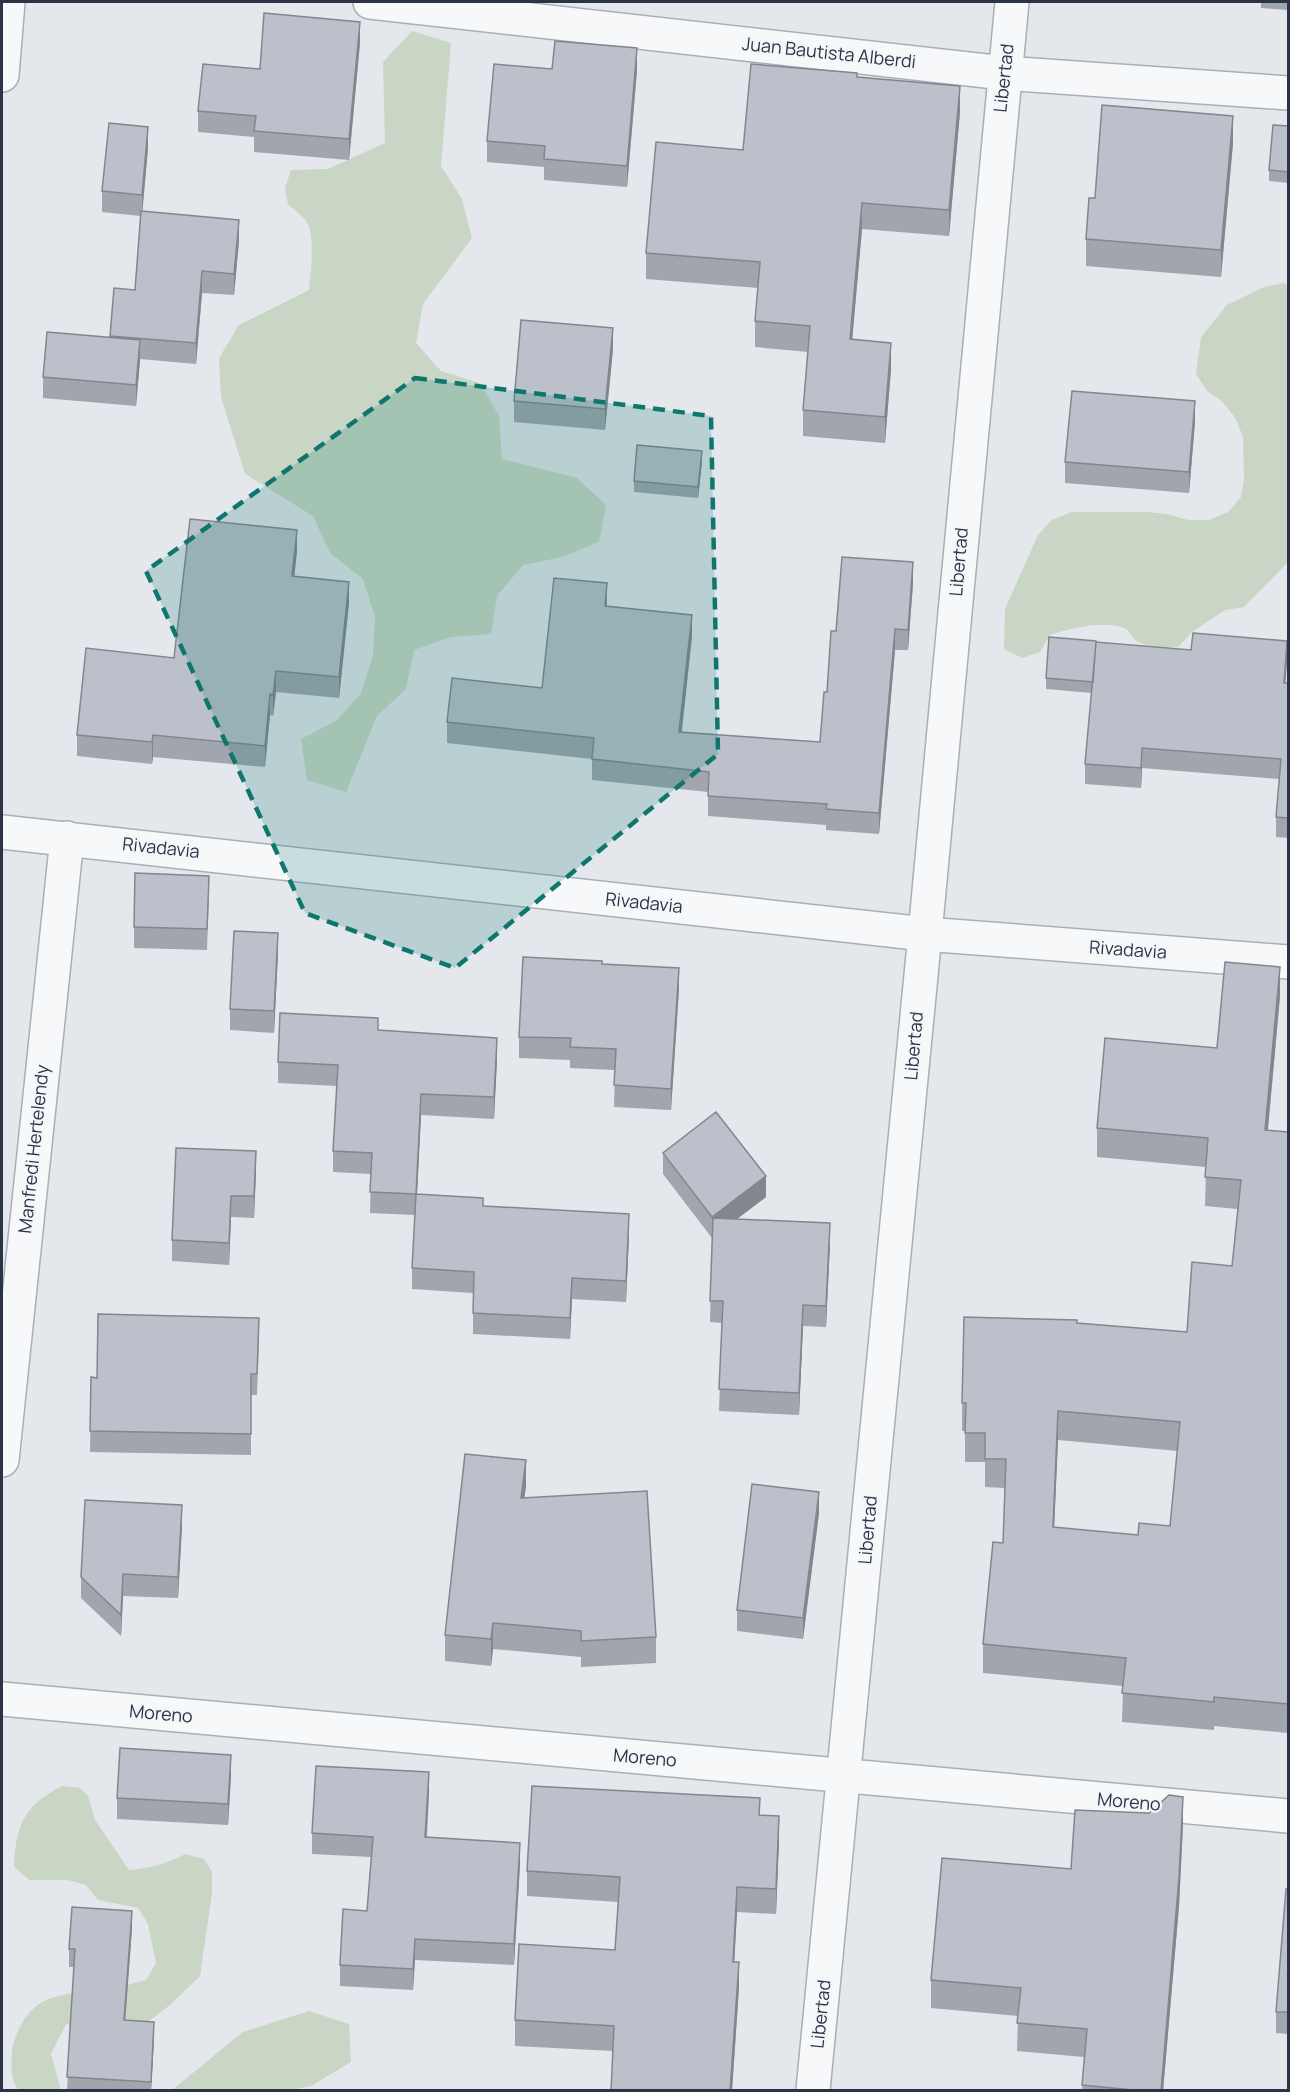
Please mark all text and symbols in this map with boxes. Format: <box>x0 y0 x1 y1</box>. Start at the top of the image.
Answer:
street label: Juan Bautista Alberdi <box>741 31 917 73</box>
street label: Libertad <box>987 42 1019 113</box>
street label: Libertad <box>943 527 973 597</box>
street label: Rivadavia <box>121 831 201 863</box>
street label: Rivadavia <box>604 886 684 918</box>
street label: Rivadavia <box>1088 934 1168 964</box>
street label: Libertad <box>898 1011 928 1081</box>
street label: Manfredi Hertelendy <box>12 1063 54 1234</box>
street label: Libertad <box>852 1495 882 1565</box>
street label: Moreno <box>128 1698 194 1728</box>
street label: Moreno <box>612 1742 678 1772</box>
street label: Moreno <box>1096 1786 1162 1816</box>
street label: Libertad <box>804 1978 836 2049</box>

